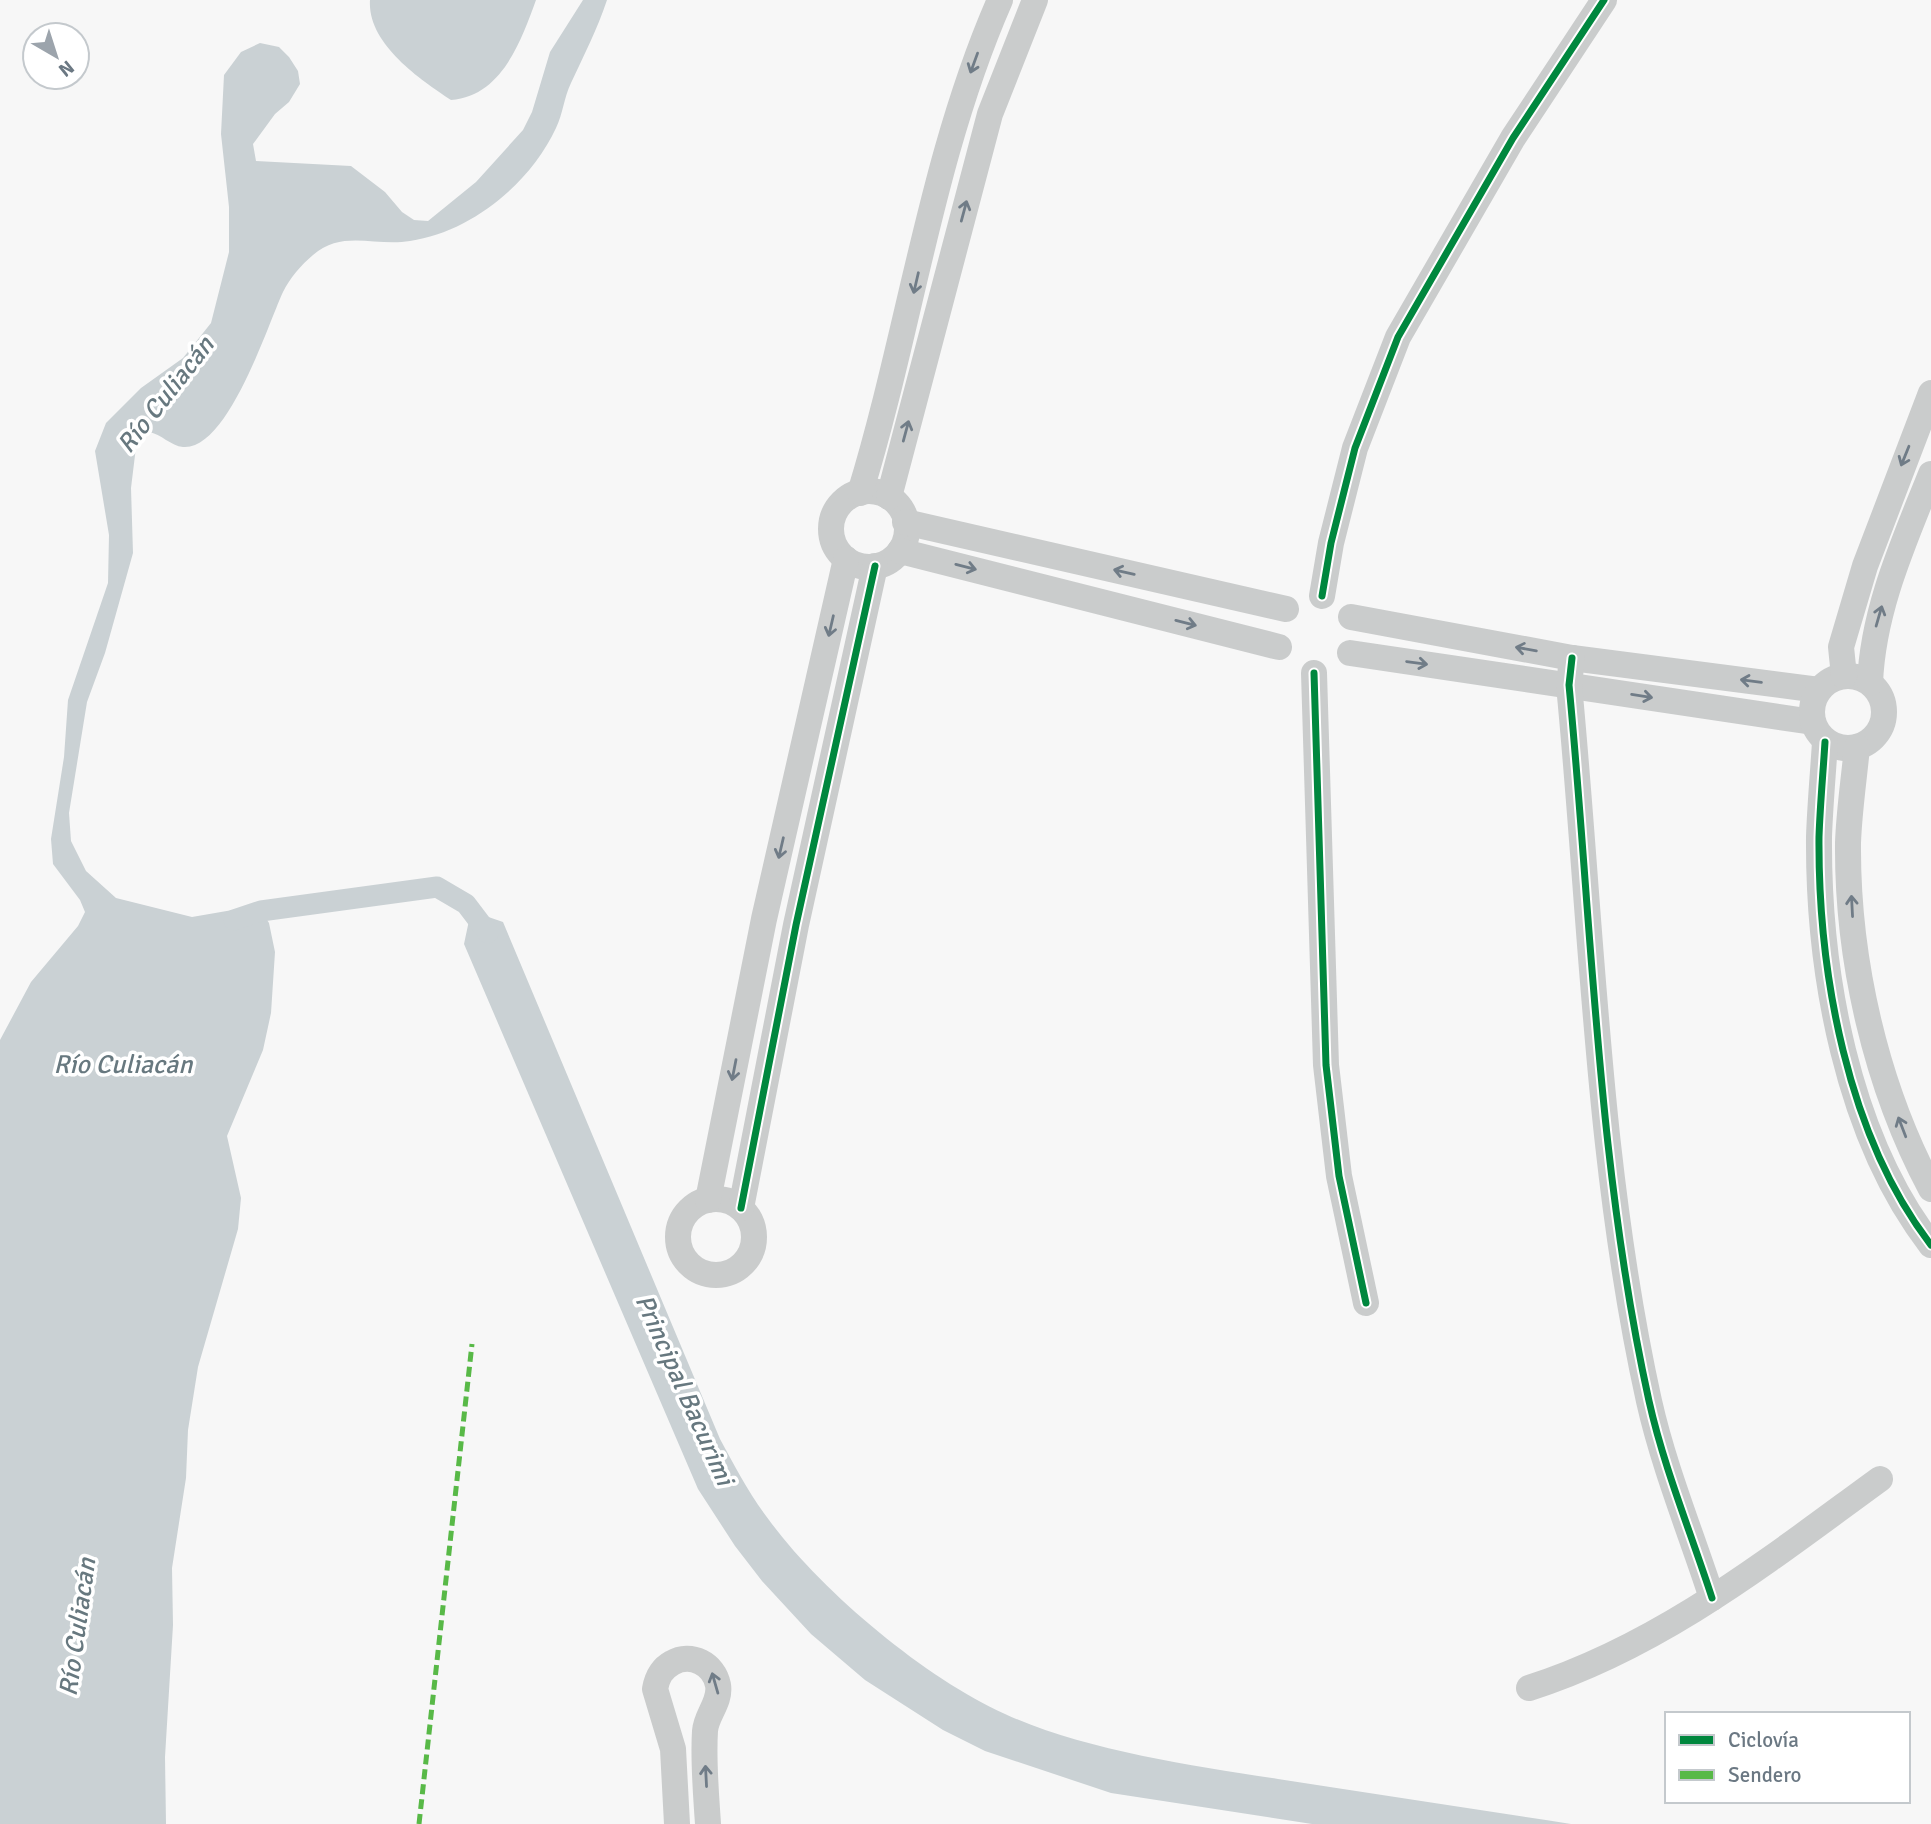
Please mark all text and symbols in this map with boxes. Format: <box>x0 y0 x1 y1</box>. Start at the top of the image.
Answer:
north arrow <box>21 21 91 91</box>
one-way arrow <box>967 52 979 74</box>
text: N <box>53 55 79 82</box>
one-way arrow <box>959 200 972 222</box>
one-way arrow <box>909 271 922 294</box>
water label: Río Culiacán <box>111 330 222 460</box>
one-way arrow <box>900 420 913 443</box>
one-way arrow <box>1898 445 1911 466</box>
one-way arrow <box>954 561 977 574</box>
one-way arrow <box>1113 565 1136 578</box>
one-way arrow <box>1873 605 1886 628</box>
one-way arrow <box>824 614 838 637</box>
one-way arrow <box>1175 617 1197 630</box>
one-way arrow <box>1515 642 1538 656</box>
one-way arrow <box>1405 657 1428 670</box>
one-way arrow <box>1740 675 1763 688</box>
one-way arrow <box>1630 690 1653 703</box>
one-way arrow <box>773 836 786 858</box>
one-way arrow <box>1845 895 1858 918</box>
water label: Río Culiacán <box>54 1049 193 1081</box>
one-way arrow <box>727 1058 740 1081</box>
one-way arrow <box>1894 1117 1907 1139</box>
water label: Principal Bacurimi <box>628 1290 742 1493</box>
water label: Río Culiacán <box>52 1555 104 1698</box>
one-way arrow <box>708 1672 721 1694</box>
legend <box>1665 1712 1910 1803</box>
text: Ciclovía <box>1728 1727 1799 1753</box>
text: Sendero <box>1728 1762 1802 1788</box>
one-way arrow <box>699 1765 712 1788</box>

